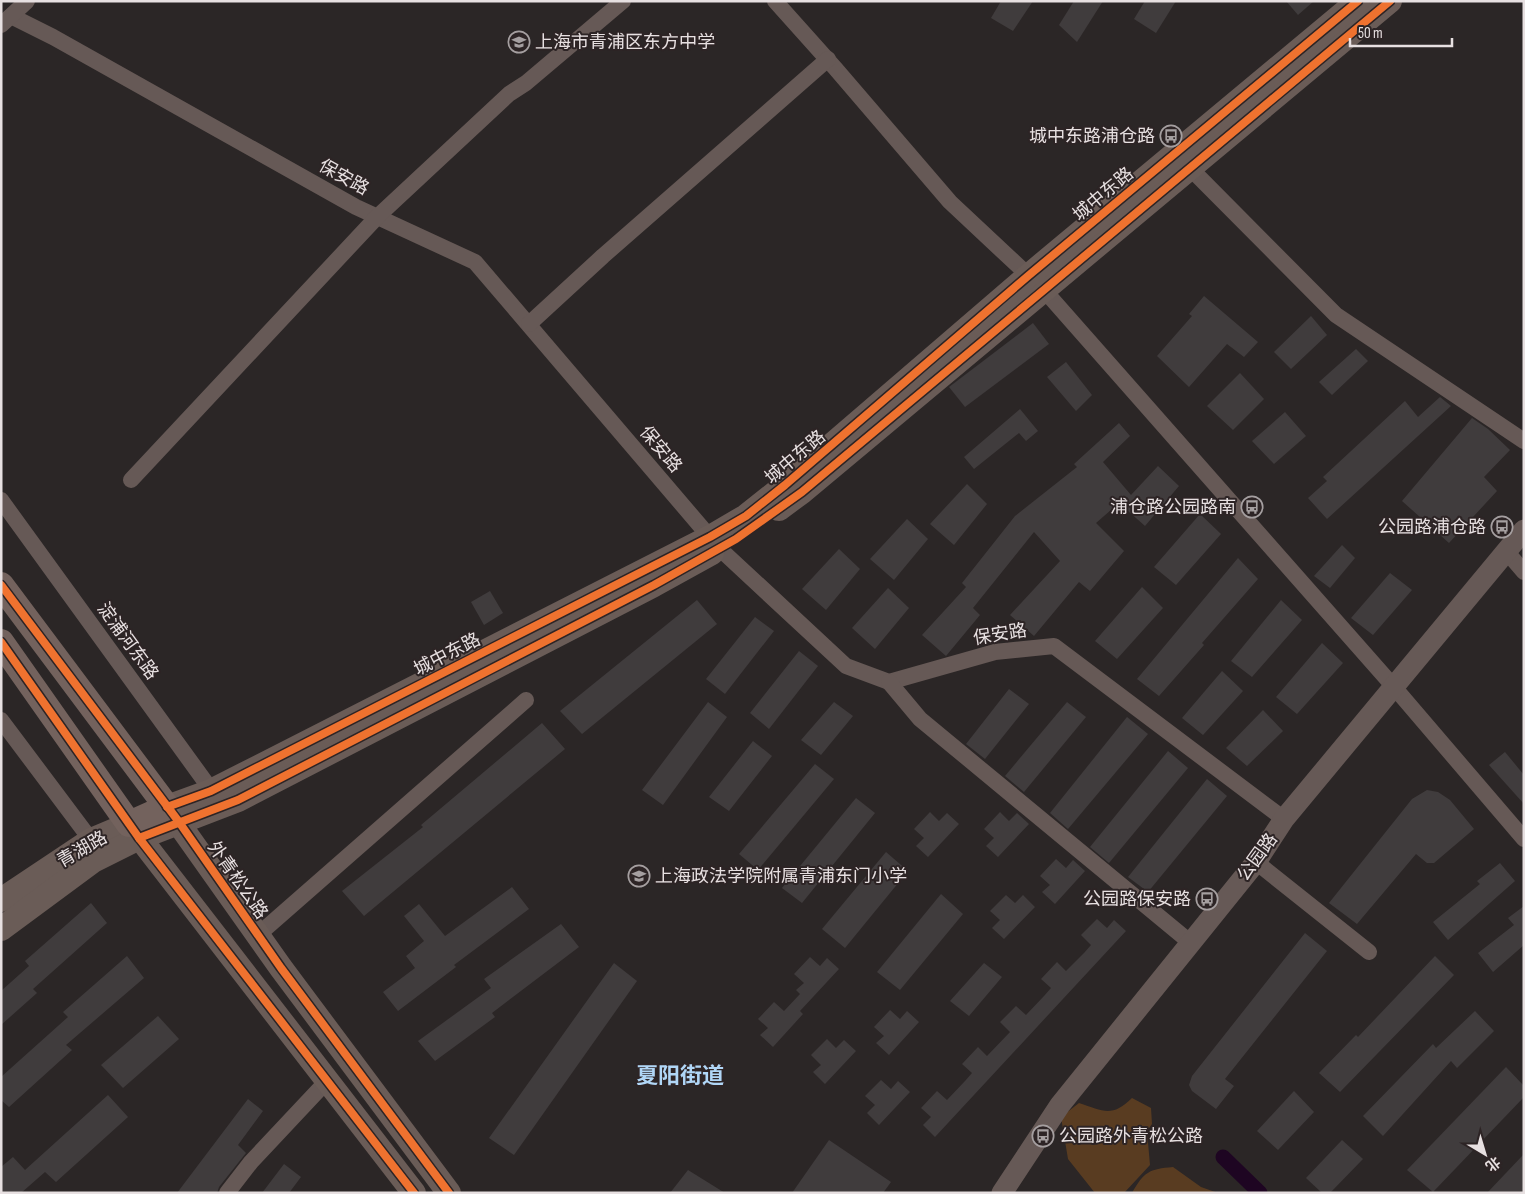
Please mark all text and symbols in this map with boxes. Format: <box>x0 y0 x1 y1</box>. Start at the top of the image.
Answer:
scale bar <box>1350 15 1452 47</box>
text: 50 m <box>1358 24 1383 43</box>
school or university icon: 上海市青浦区东方中学 <box>507 30 531 54</box>
place label: 上海市青浦区东方中学 <box>535 32 715 53</box>
bus stop icon: 城中东路浦仓路 <box>1159 124 1183 148</box>
place label: 城中东路浦仓路 <box>1029 126 1155 147</box>
street label: 保安路 <box>315 155 372 200</box>
street label: 城中东路 <box>1069 163 1138 226</box>
street label: 保安路 <box>635 422 686 477</box>
street label: 城中东路 <box>761 426 830 489</box>
bus stop icon: 浦仓路公园路南 <box>1240 495 1264 519</box>
place label: 浦仓路公园路南 <box>1110 497 1236 518</box>
bus stop icon: 公园路浦仓路 <box>1490 515 1514 539</box>
place label: 公园路浦仓路 <box>1378 517 1486 538</box>
street label: 淀浦河东路 <box>93 599 163 684</box>
street label: 保安路 <box>972 620 1028 649</box>
street label: 城中东路 <box>410 629 484 680</box>
street label: 青湖路 <box>54 827 111 872</box>
street label: 公园路 <box>1233 829 1282 885</box>
street label: 外青松公路 <box>203 837 272 923</box>
school or university icon: 上海政法学院附属青浦东门小学 <box>627 864 651 888</box>
place label: 上海政法学院附属青浦东门小学 <box>655 866 907 887</box>
bus stop icon: 公园路保安路 <box>1195 887 1219 911</box>
place label: 公园路保安路 <box>1083 889 1191 910</box>
district label: 夏阳街道 <box>636 1063 724 1090</box>
bus stop icon: 公园路外青松公路 <box>1031 1124 1055 1148</box>
place label: 公园路外青松公路 <box>1059 1126 1203 1147</box>
north arrow <box>1460 1129 1510 1179</box>
text: 北 <box>1482 1153 1503 1175</box>

